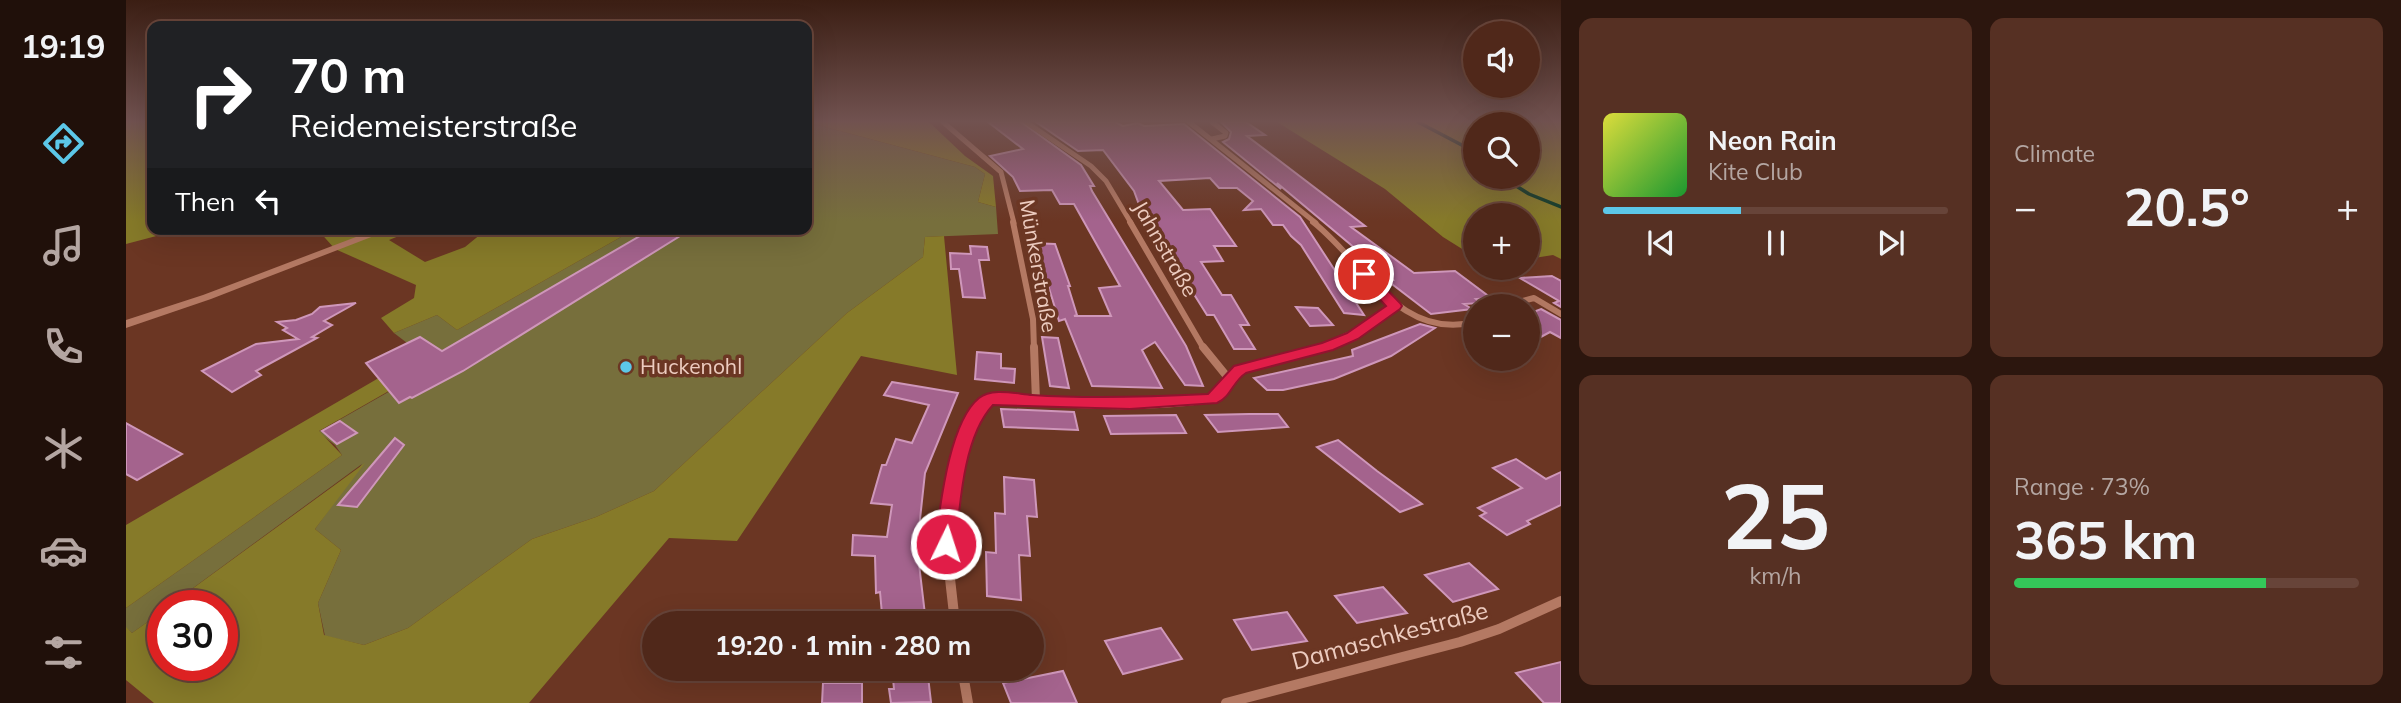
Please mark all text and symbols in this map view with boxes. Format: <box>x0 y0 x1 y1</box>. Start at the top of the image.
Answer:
map controls <box>1463 21 1540 371</box>
button: sound <box>1463 21 1540 98</box>
text: 19:19 <box>21 26 105 66</box>
text: 70 m <box>290 44 406 105</box>
icon: right <box>175 49 266 140</box>
text: Reidemeisterstraße <box>290 105 577 145</box>
button: search <box>1463 112 1540 189</box>
icon: directions <box>39 119 88 168</box>
text: Neon Rain <box>1708 124 1837 157</box>
text: Climate <box>2014 139 2095 168</box>
text: Kite Club <box>1708 157 1803 186</box>
text: 20.5° <box>2123 174 2250 239</box>
icon: left <box>249 182 287 220</box>
text: − <box>2014 183 2037 231</box>
text: + <box>2336 183 2359 231</box>
text: Then <box>175 185 235 218</box>
street label: Jahnstraße <box>1128 196 1204 301</box>
street label: Münkerstraße <box>1015 197 1063 334</box>
button: + <box>1463 203 1540 280</box>
icon: music <box>39 221 88 270</box>
icon: previous <box>1642 224 1680 262</box>
icon: pause <box>1757 224 1795 262</box>
icon: next <box>1872 224 1910 262</box>
pin <box>1334 244 1394 304</box>
icon: arrive <box>1345 255 1383 293</box>
button: − <box>1463 294 1540 371</box>
icon: phone <box>39 322 88 371</box>
place label: Huckenohl <box>640 353 742 379</box>
marker: Huckenohl <box>618 359 634 375</box>
icon: climate <box>39 424 88 473</box>
text: 25 <box>1721 458 1830 572</box>
text: Range · 73% <box>2014 472 2150 501</box>
position arrow <box>909 507 983 581</box>
text: 365 km <box>2014 507 2197 572</box>
icon: car <box>39 526 88 575</box>
text: km/h <box>1749 561 1802 590</box>
speed limit sign: 30 <box>147 590 238 681</box>
street label: Damaschkestraße <box>1288 594 1491 676</box>
icon: filters <box>39 628 88 677</box>
text: 19:20 · 1 min · 280 m <box>715 629 971 662</box>

